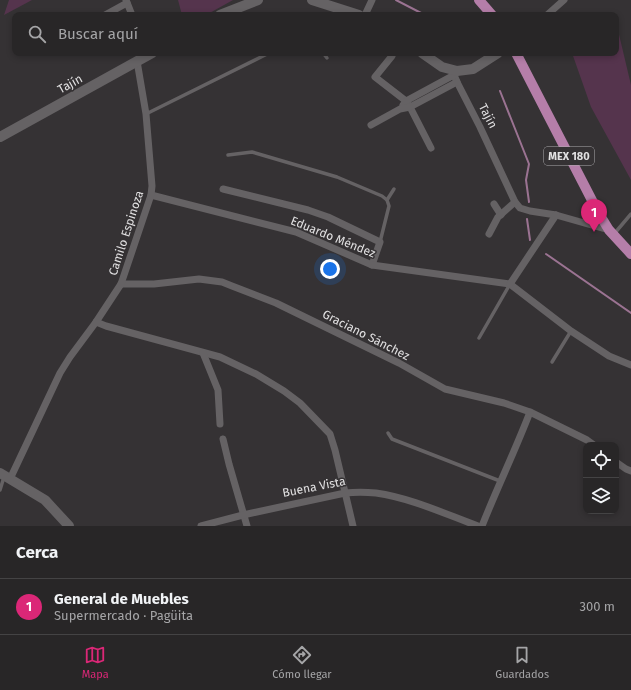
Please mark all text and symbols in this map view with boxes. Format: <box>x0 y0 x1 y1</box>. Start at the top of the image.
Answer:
search box <box>12 12 619 56</box>
icon: search <box>26 23 48 45</box>
text: Buscar aquí <box>58 25 138 43</box>
street label: Tajín <box>55 72 85 96</box>
street label: Tajín <box>476 101 500 131</box>
road number: MEX 180 <box>544 147 594 165</box>
street label: Camilo Espinoza <box>106 189 146 277</box>
pin: 1 <box>581 199 607 232</box>
street label: Eduardo Méndez <box>289 214 377 260</box>
your location <box>320 259 340 279</box>
street label: Graciano Sánchez <box>320 307 412 363</box>
map controls <box>583 442 619 514</box>
button: locate <box>583 442 619 478</box>
street label: Buena Vista <box>281 474 347 500</box>
button: layers <box>583 478 619 514</box>
text: Cerca <box>16 542 58 563</box>
text: General de Muebles <box>54 590 189 608</box>
text: 1 <box>26 599 32 614</box>
text: 300 m <box>579 599 615 614</box>
text: Supermercado · Pagüita <box>54 608 193 623</box>
tab: Mapa <box>82 644 109 681</box>
tab: Cómo llegar <box>272 644 332 681</box>
tab: Guardados <box>495 644 549 681</box>

